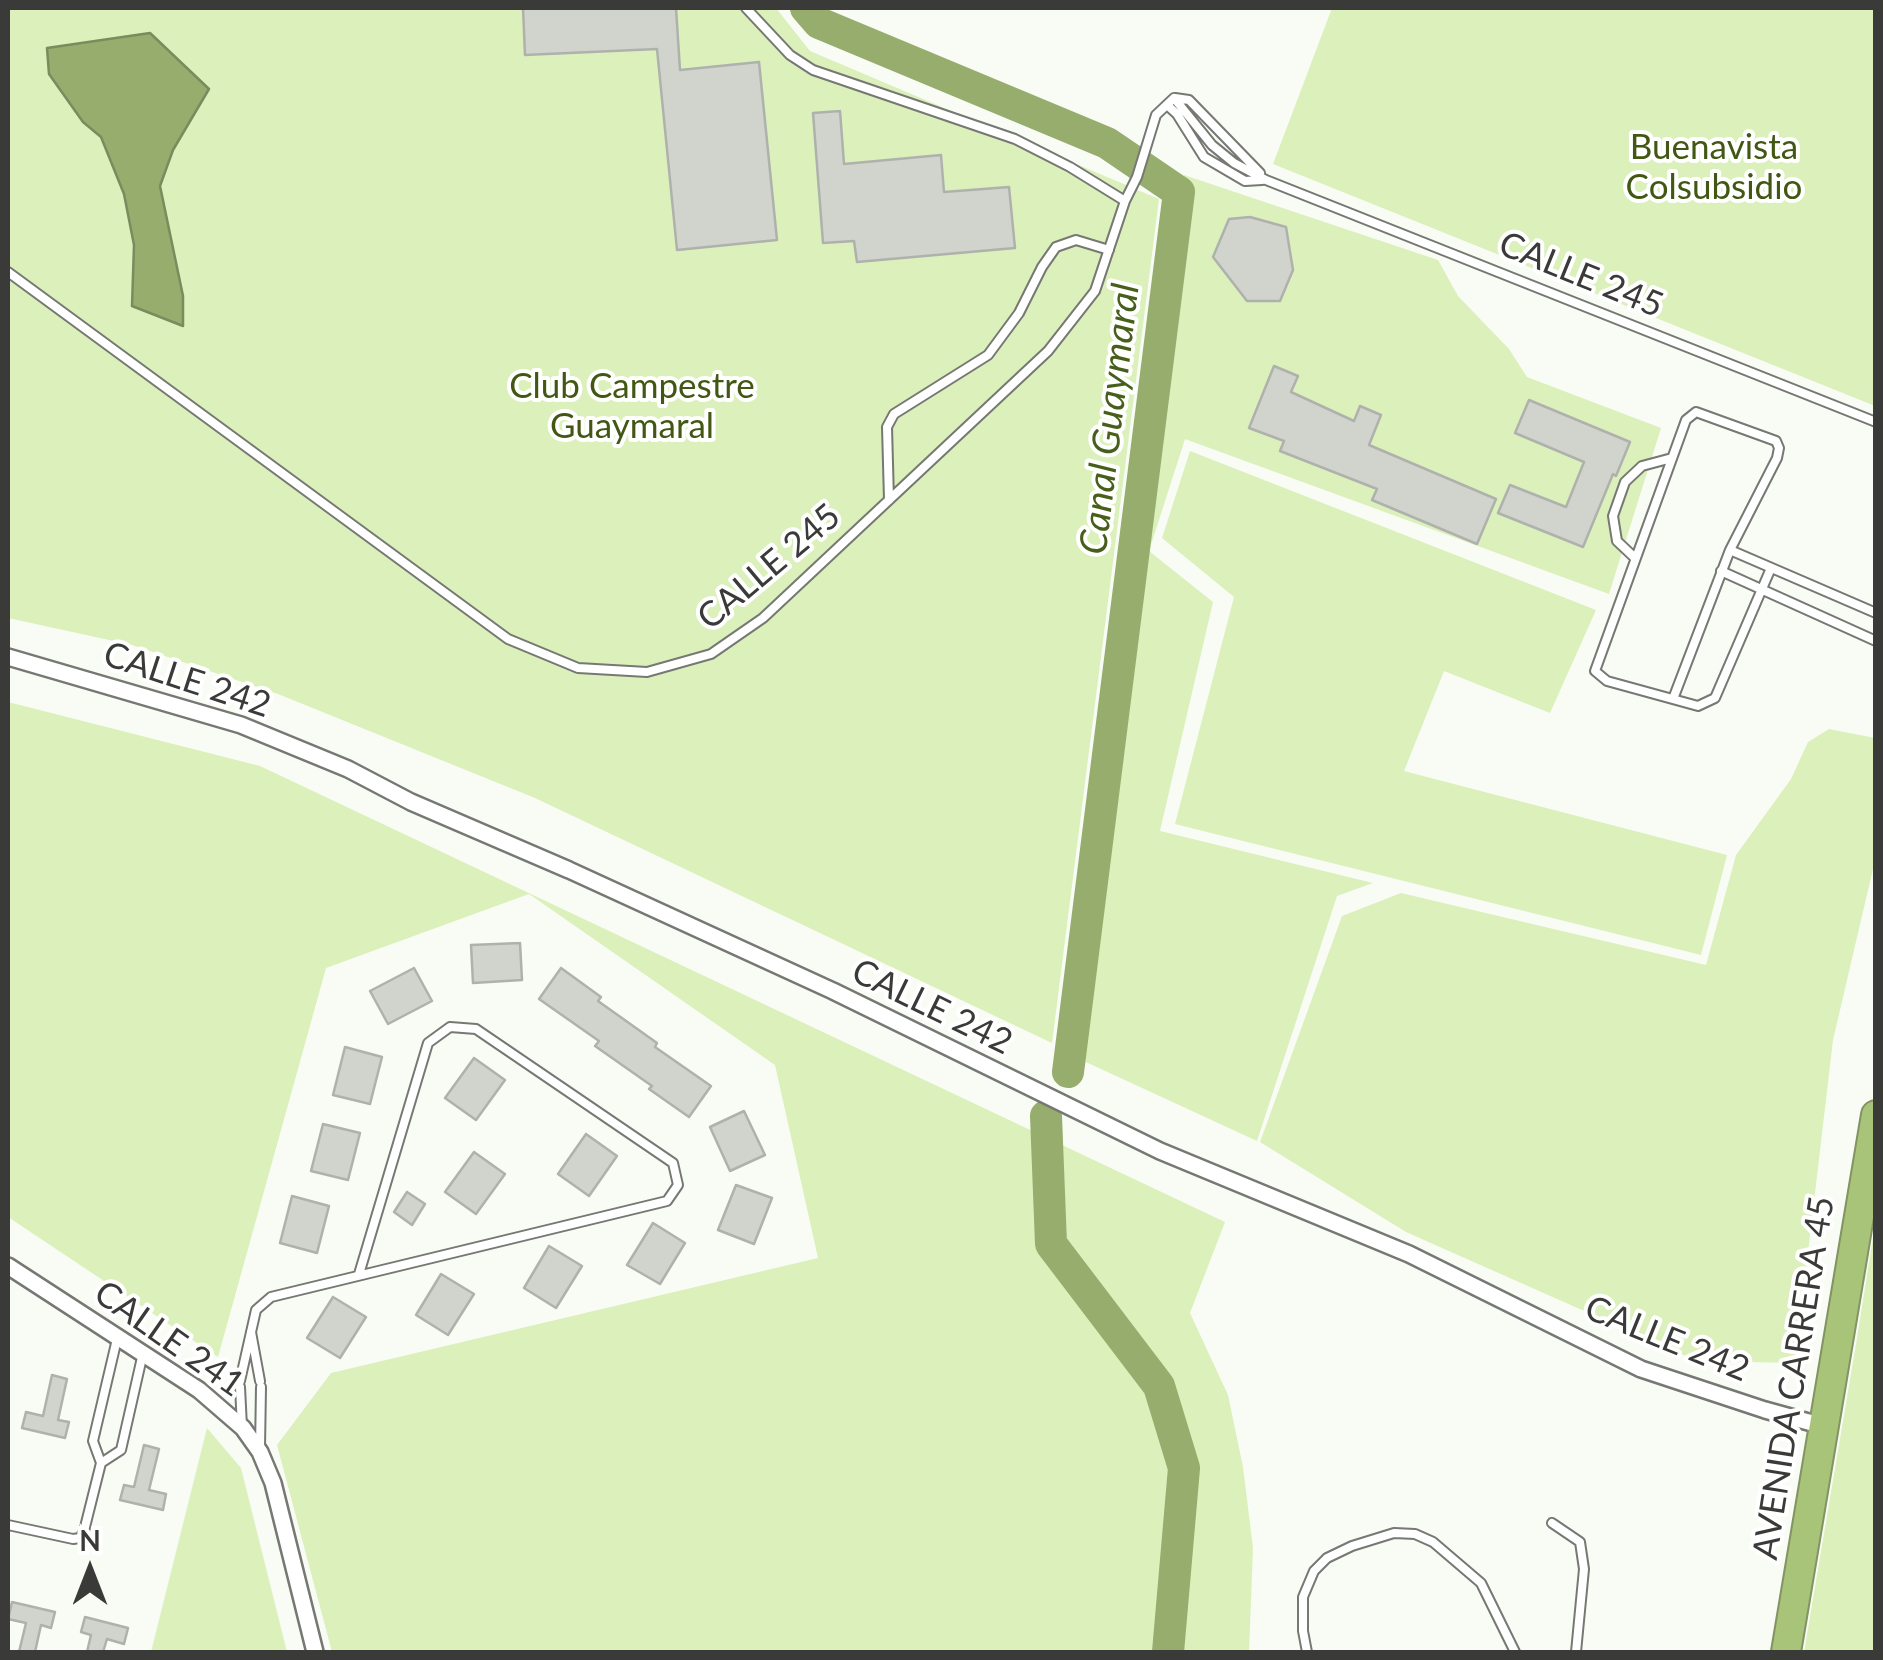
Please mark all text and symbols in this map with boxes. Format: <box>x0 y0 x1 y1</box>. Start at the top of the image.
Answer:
park label: Buenavista Colsubsidio <box>1626 127 1802 209</box>
street label: CALLE 245 <box>1493 223 1669 327</box>
water label: Canal Guaymaral <box>1071 281 1149 557</box>
park label: Club Campestre Guaymaral <box>509 366 755 448</box>
street label: CALLE 245 <box>689 495 849 639</box>
street label: CALLE 242 <box>98 633 276 727</box>
street label: CALLE 242 <box>845 950 1019 1064</box>
street label: AVENIDA CARRERA 45 <box>1745 1193 1843 1563</box>
street label: CALLE 241 <box>86 1272 252 1406</box>
street label: CALLE 242 <box>1579 1287 1755 1391</box>
north arrow <box>40 1520 140 1620</box>
text: N <box>79 1523 101 1557</box>

